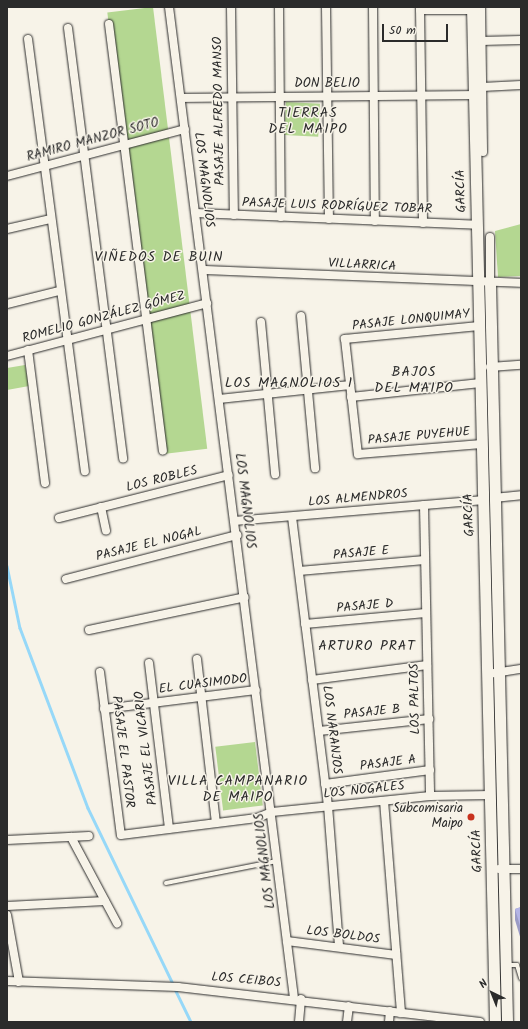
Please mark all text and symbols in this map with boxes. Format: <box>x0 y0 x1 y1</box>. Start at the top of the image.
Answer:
scale bar <box>384 16 450 42</box>
text: 50 m <box>389 21 416 40</box>
street label: PASAJE ALFREDO MANSO <box>211 36 229 186</box>
street label: DON BELIO <box>294 76 360 92</box>
district label: TIERRAS DEL MAIPO <box>268 105 348 138</box>
street label: RAMIRO MANZOR SOTO <box>25 116 161 166</box>
street label: LOS MAGNOLIOS <box>189 131 217 229</box>
street label: GARCÍA <box>454 169 470 213</box>
street label: PASAJE LUIS RODRÍGUEZ TOBAR <box>242 196 432 218</box>
district label: VIÑEDOS DE BUIN <box>94 249 224 265</box>
street label: VILLARRICA <box>328 256 396 276</box>
street label: ROMELIO GONZÁLEZ GÓMEZ <box>21 289 187 347</box>
street label: PASAJE LONQUIMAY <box>351 307 471 335</box>
district label: BAJOS DEL MAIPO <box>374 364 454 396</box>
district label: LOS MAGNOLIOS 1 <box>225 375 353 391</box>
street label: PASAJE PUYEHUE <box>367 425 471 449</box>
street label: LOS MAGNOLIOS <box>230 452 258 550</box>
street label: LOS ROBLES <box>125 464 199 496</box>
street label: LOS ALMENDROS <box>308 487 408 511</box>
street label: GARCÍA <box>461 493 479 537</box>
street label: PASAJE EL NOGAL <box>95 524 203 566</box>
street label: PASAJE E <box>332 544 390 564</box>
street label: PASAJE D <box>336 597 394 617</box>
district label: ARTURO PRAT <box>318 638 416 654</box>
street label: LOS PALTOS <box>408 663 424 735</box>
street label: EL CUASIMODO <box>158 672 248 698</box>
street label: LOS NARANJOS <box>318 685 344 775</box>
street label: PASAJE EL VICARIO <box>132 690 162 806</box>
street label: PASAJE EL PASTOR <box>107 695 137 809</box>
street label: PASAJE B <box>343 702 401 724</box>
street label: PASAJE A <box>359 753 417 775</box>
district label: VILLA CAMPANARIO DE MAIPO <box>168 773 308 806</box>
street label: LOS NOGALES <box>323 779 405 803</box>
place label: Subcomisaria Maipo <box>393 802 463 833</box>
street label: LOS MAGNOLIOS <box>252 812 280 910</box>
marker: Subcomisaria Maipo <box>466 812 476 822</box>
street label: GARCÍA <box>470 829 486 873</box>
street label: LOS BOLDOS <box>305 924 381 948</box>
street label: LOS CEIBOS <box>211 970 281 992</box>
north arrow <box>472 973 512 1013</box>
text: N <box>475 975 492 993</box>

